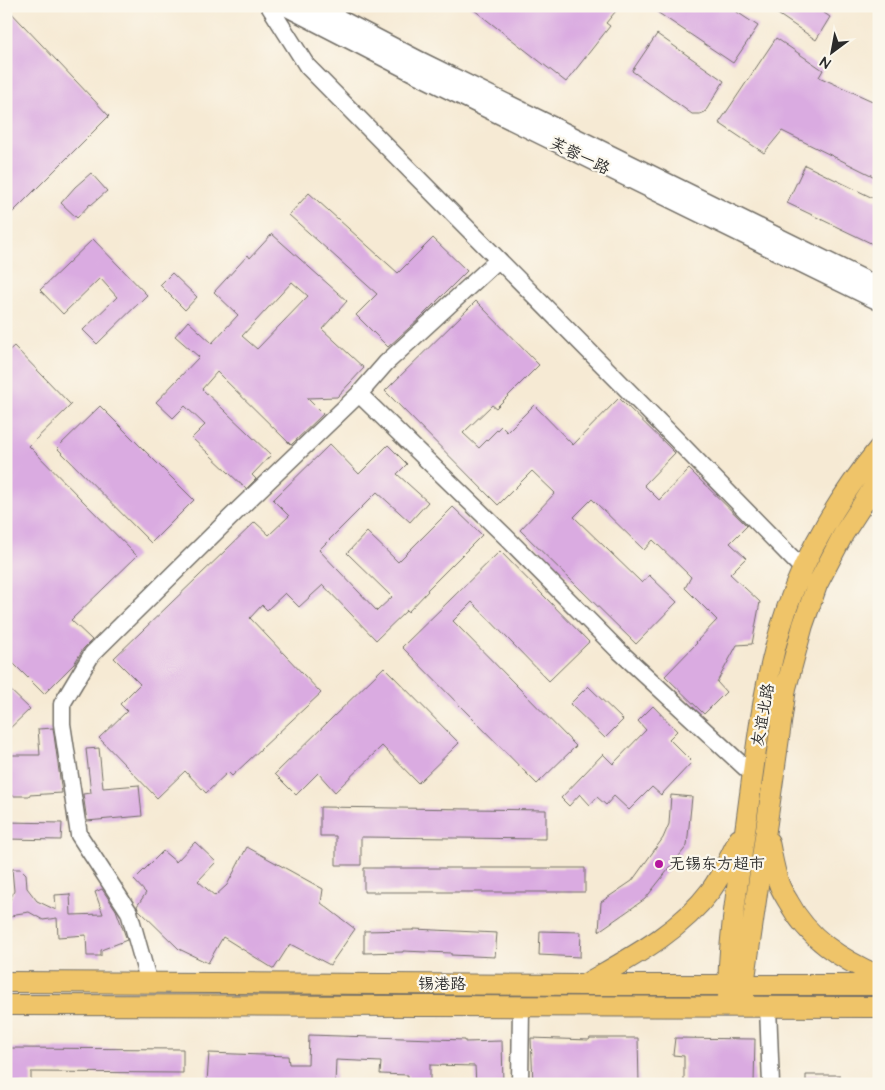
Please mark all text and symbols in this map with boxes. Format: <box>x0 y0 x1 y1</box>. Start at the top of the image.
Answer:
north arrow <box>808 28 858 78</box>
text: N <box>816 51 835 73</box>
street label: 芙蓉一路 <box>546 132 614 180</box>
street label: 友谊北路 <box>747 682 779 748</box>
place label: 无锡东方超市 <box>669 853 765 875</box>
marker: 无锡东方超市 <box>653 858 665 870</box>
street label: 锡港路 <box>418 973 466 995</box>

